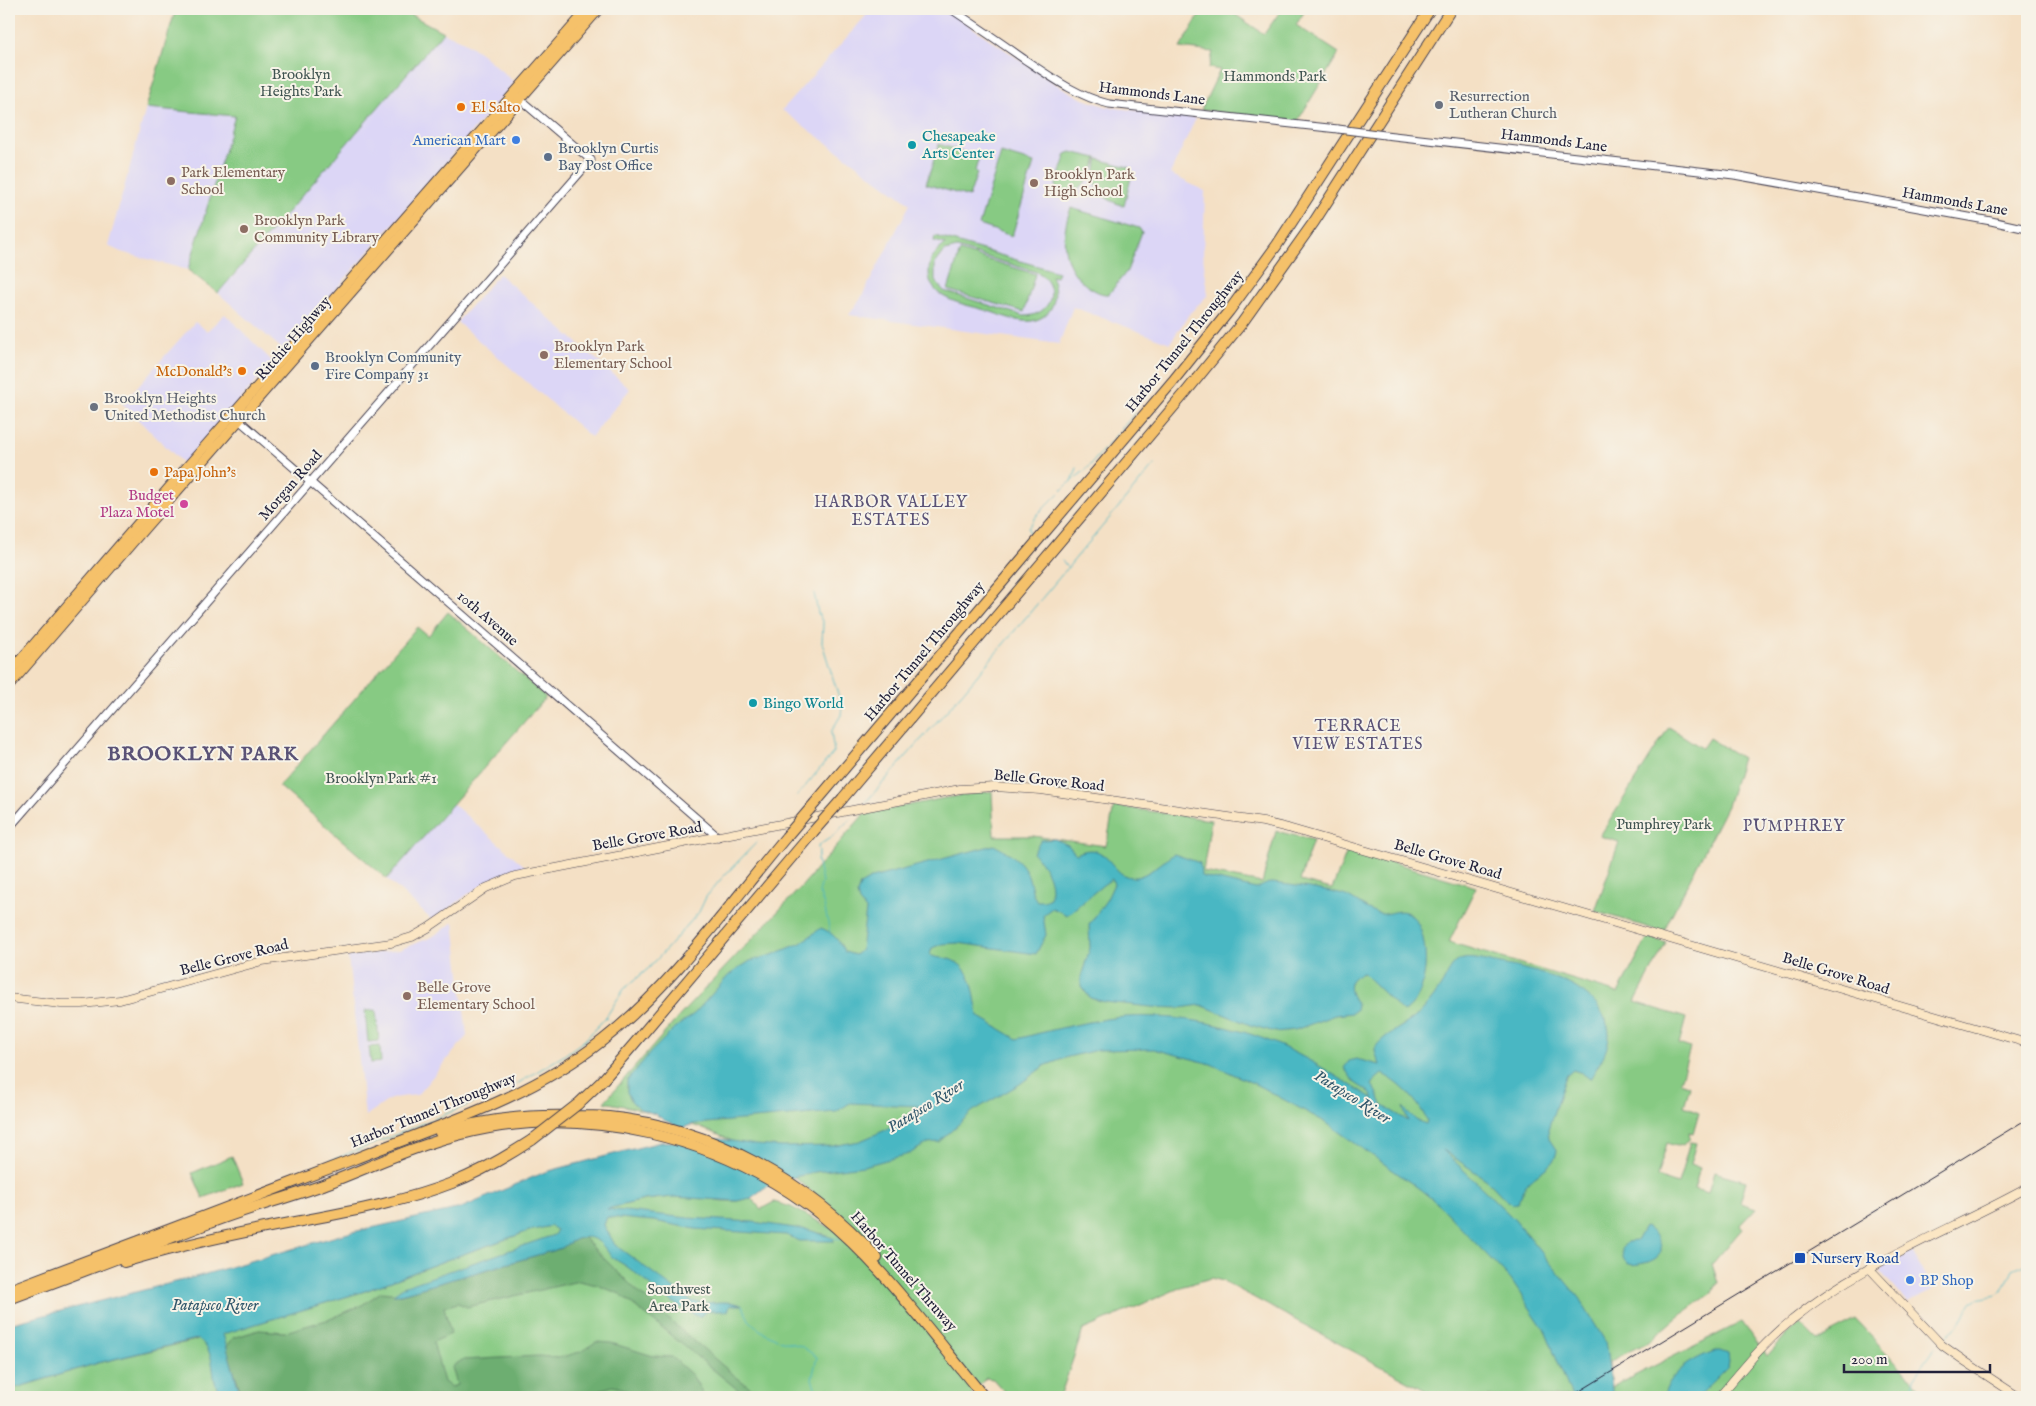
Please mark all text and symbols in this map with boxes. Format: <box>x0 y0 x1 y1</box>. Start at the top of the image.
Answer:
park label: Brooklyn Heights Park <box>260 65 343 101</box>
park label: Hammonds Park <box>1223 67 1328 86</box>
street label: Hammonds Lane <box>1098 78 1206 109</box>
place label: Resurrection Lutheran Church <box>1449 87 1557 123</box>
place label: El Salto <box>471 98 520 117</box>
marker: Resurrection Lutheran Church <box>1433 99 1445 111</box>
marker: El Salto <box>455 101 467 113</box>
street label: Hammonds Lane <box>1500 125 1608 156</box>
place label: Chesapeake Arts Center <box>921 127 996 163</box>
place label: American Mart <box>412 131 506 150</box>
marker: American Mart <box>510 134 522 146</box>
place label: Brooklyn Curtis Bay Post Office <box>558 139 659 175</box>
marker: Chesapeake Arts Center <box>906 139 918 151</box>
marker: Brooklyn Curtis Bay Post Office <box>542 151 554 163</box>
place label: Park Elementary School <box>181 163 286 199</box>
place label: Brooklyn Park High School <box>1044 165 1136 201</box>
marker: Park Elementary School <box>165 175 177 187</box>
marker: Brooklyn Park High School <box>1028 177 1040 189</box>
street label: Hammonds Lane <box>1901 183 2009 220</box>
place label: Brooklyn Park Community Library <box>254 211 380 247</box>
marker: Brooklyn Park Community Library <box>238 223 250 235</box>
street label: Harbor Tunnel Throughway <box>1121 266 1248 416</box>
street label: Ritchie Highway <box>252 292 335 384</box>
place label: Brooklyn Park Elementary School <box>554 337 673 373</box>
place label: Brooklyn Community Fire Company 31 <box>325 348 462 384</box>
marker: Brooklyn Park Elementary School <box>538 349 550 361</box>
marker: Brooklyn Community Fire Company 31 <box>309 360 321 372</box>
place label: McDonald's <box>156 362 232 381</box>
marker: McDonald's <box>236 365 248 377</box>
place label: Brooklyn Heights United Methodist Church <box>104 389 266 425</box>
marker: Brooklyn Heights United Methodist Church <box>88 401 100 413</box>
street label: Morgan Road <box>255 445 327 525</box>
place label: Papa John's <box>164 463 236 482</box>
marker: Papa John's <box>148 466 160 478</box>
place label: Budget Plaza Motel <box>100 486 175 522</box>
district label: HARBOR VALLEY ESTATES <box>814 493 968 531</box>
marker: Budget Plaza Motel <box>178 498 190 510</box>
street label: Harbor Tunnel Throughway <box>860 577 989 725</box>
street label: 10th Avenue <box>453 587 522 650</box>
place label: Bingo World <box>763 694 844 713</box>
marker: Bingo World <box>747 697 759 709</box>
district label: TERRACE VIEW ESTATES <box>1292 717 1423 755</box>
district label: BROOKLYN PARK <box>107 742 299 767</box>
street label: Belle Grove Road <box>993 765 1106 796</box>
park label: Brooklyn Park #1 <box>325 769 437 788</box>
park label: Pumphrey Park <box>1616 815 1713 834</box>
street label: Belle Grove Road <box>591 817 704 855</box>
district label: PUMPHREY <box>1743 817 1845 837</box>
street label: Belle Grove Road <box>1392 835 1505 884</box>
street label: Belle Grove Road <box>178 935 291 980</box>
street label: Belle Grove Road <box>1780 948 1893 999</box>
place label: Belle Grove Elementary School <box>417 978 536 1014</box>
marker: Belle Grove Elementary School <box>401 990 413 1002</box>
water label: Patapsco River <box>1310 1066 1395 1130</box>
street label: Harbor Tunnel Throughway <box>348 1068 519 1152</box>
water label: Patapsco River <box>884 1075 969 1138</box>
street label: Harbor Tunnel Thruway <box>846 1207 961 1336</box>
place label: Nursery Road <box>1811 1249 1900 1268</box>
marker: Nursery Road <box>1793 1251 1807 1265</box>
place label: BP Shop <box>1920 1271 1974 1290</box>
marker: BP Shop <box>1904 1274 1916 1286</box>
park label: Southwest Area Park <box>647 1280 711 1316</box>
water label: Patapsco River <box>172 1296 260 1316</box>
scale bar <box>1844 1341 1990 1373</box>
text: 200 m <box>1851 1350 1888 1369</box>

